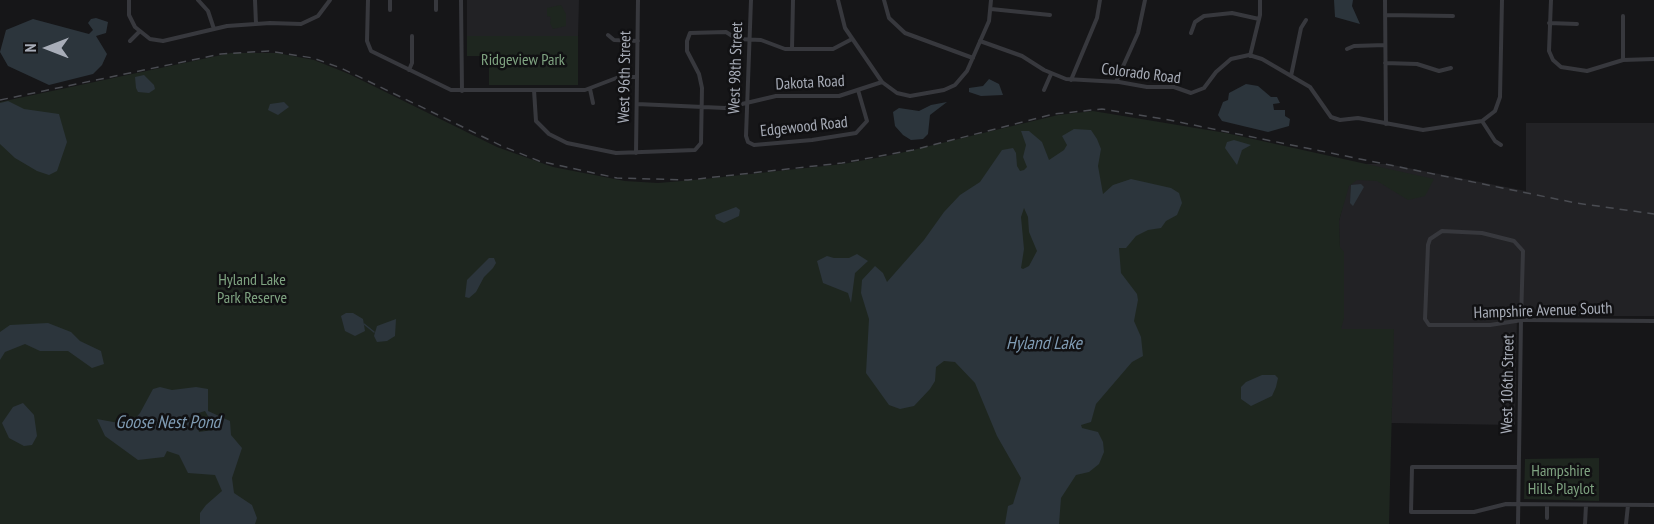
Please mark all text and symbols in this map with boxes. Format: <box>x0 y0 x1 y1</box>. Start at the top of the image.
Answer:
north arrow <box>18 18 78 78</box>
street label: West 98th Street <box>725 22 747 114</box>
street label: West 96th Street <box>615 31 635 123</box>
text: N <box>20 44 40 52</box>
park label: Ridgeview Park <box>481 50 565 70</box>
street label: Colorado Road <box>1100 60 1182 88</box>
street label: Dakota Road <box>775 72 845 94</box>
street label: Edgewood Road <box>759 113 849 141</box>
park label: Hyland Lake Park Reserve <box>217 270 287 308</box>
street label: Hampshire Avenue South <box>1473 299 1613 323</box>
water label: Hyland Lake <box>1006 333 1082 355</box>
street label: West 106th Street <box>1498 334 1518 434</box>
water label: Goose Nest Pond <box>116 412 220 434</box>
park label: Hampshire Hills Playlot <box>1528 461 1594 499</box>

